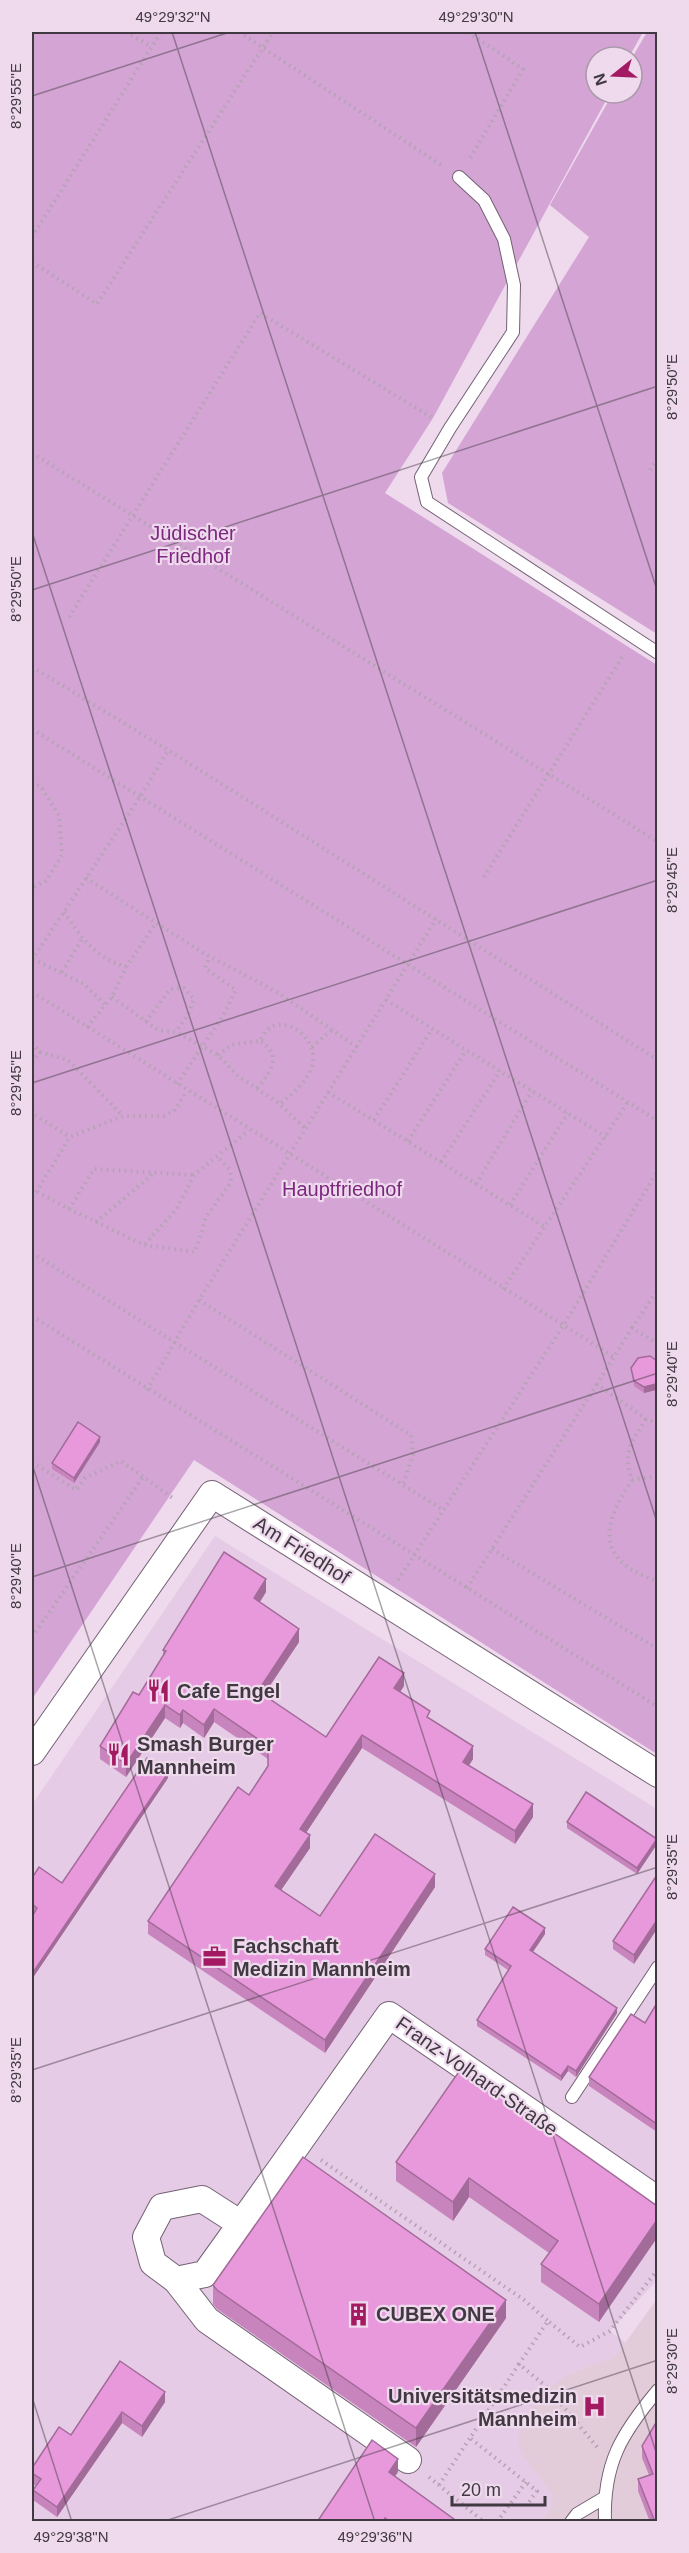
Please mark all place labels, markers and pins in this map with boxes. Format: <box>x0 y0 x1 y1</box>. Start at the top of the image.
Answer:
restaurant icon: Cafe Engel <box>146 1678 172 1704</box>
place label: Cafe Engel <box>177 1680 280 1702</box>
place label: Smash Burger Mannheim <box>137 1733 274 1778</box>
restaurant icon: Smash Burger Mannheim <box>106 1742 132 1768</box>
place label: Fachschaft Medizin Mannheim <box>233 1935 411 1980</box>
office icon: Fachschaft Medizin Mannheim <box>202 1944 228 1970</box>
building icon: CUBEX ONE <box>345 2301 371 2327</box>
place label: CUBEX ONE <box>376 2303 495 2325</box>
place label: Universitätsmedizin Mannheim <box>388 2385 577 2430</box>
hospital icon: Universitätsmedizin Mannheim <box>582 2394 608 2420</box>

